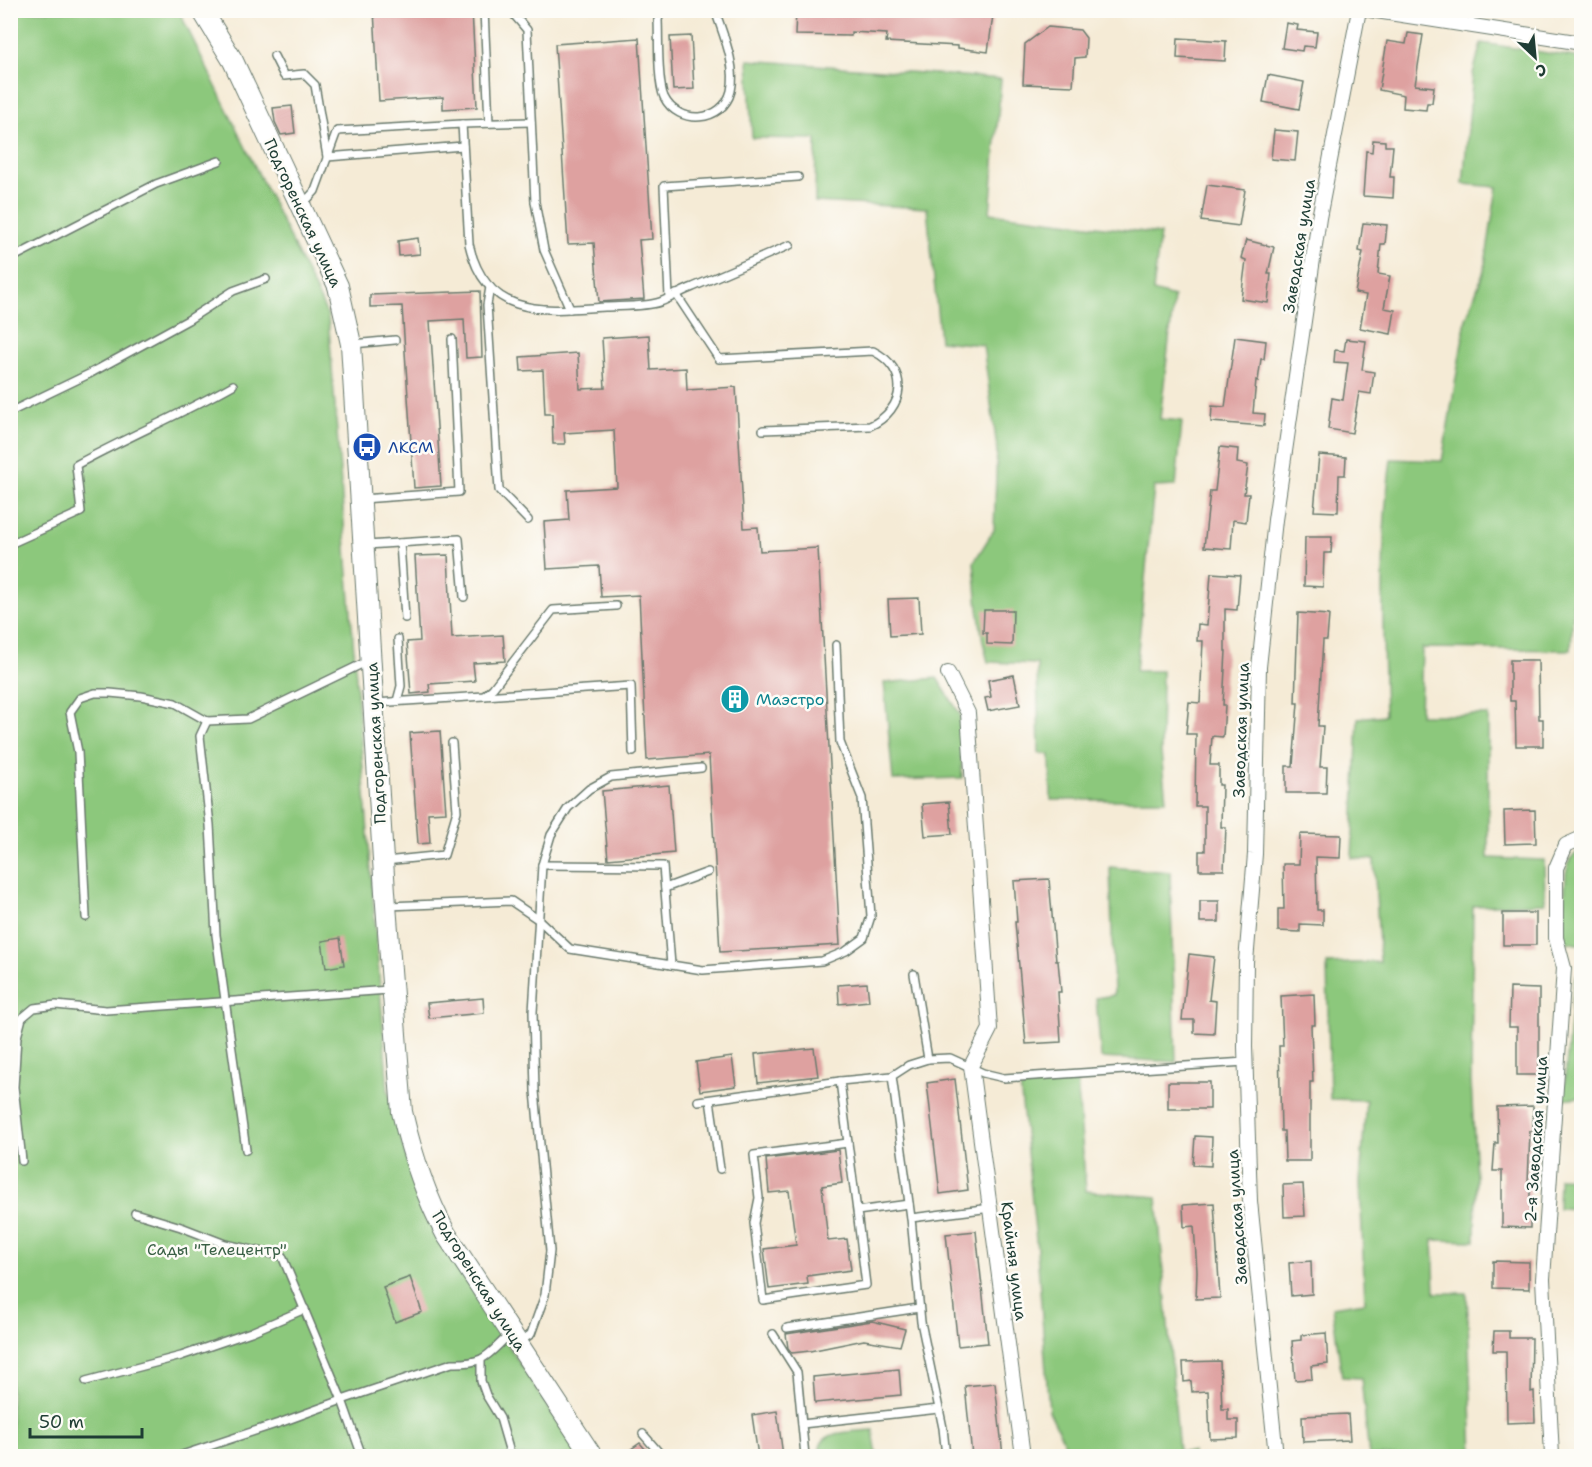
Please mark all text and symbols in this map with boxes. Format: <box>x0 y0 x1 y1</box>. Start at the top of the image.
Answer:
north arrow <box>1505 27 1565 87</box>
text: С <box>1532 58 1550 82</box>
street label: Подгоренская улица <box>259 135 347 291</box>
street label: Заводская улица <box>1278 177 1320 315</box>
bus stop icon: ЛКСМ <box>351 431 383 463</box>
place label: ЛКСМ <box>388 437 434 458</box>
street label: Подгоренская улица <box>361 662 391 824</box>
street label: Заводская улица <box>1228 662 1254 798</box>
building icon: Маэстро <box>719 683 751 715</box>
place label: Маэстро <box>756 689 825 710</box>
street label: 2-я Заводская улица <box>1520 1055 1552 1223</box>
street label: Заводская улица <box>1222 1149 1252 1285</box>
street label: Крайняя улица <box>996 1200 1032 1322</box>
street label: Подгоренская улица <box>427 1207 531 1355</box>
park label: Сады "Телецентр" <box>147 1239 287 1260</box>
scale bar <box>30 1401 142 1439</box>
text: 50 m <box>39 1410 84 1434</box>

